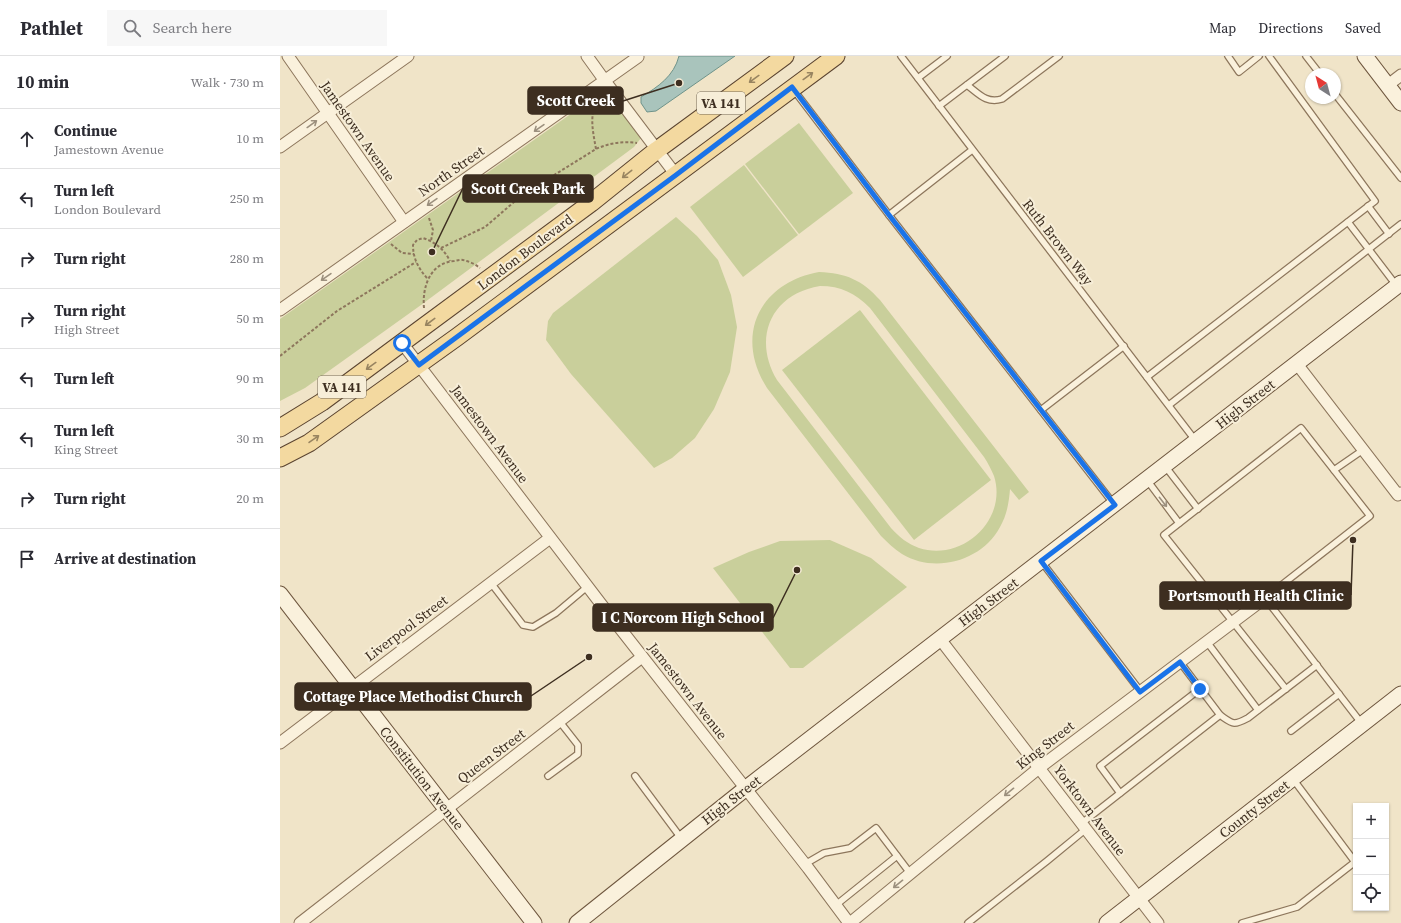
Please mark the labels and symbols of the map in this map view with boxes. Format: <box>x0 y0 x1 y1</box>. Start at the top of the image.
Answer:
north arrow <box>1305 68 1341 104</box>
one-way arrow <box>803 72 814 80</box>
one-way arrow <box>748 75 759 83</box>
street label: Jamestown Avenue <box>315 76 400 185</box>
callout: Scott Creek <box>528 87 623 114</box>
text: Scott Creek <box>537 90 615 111</box>
road number: VA 141 <box>697 92 745 114</box>
one-way arrow <box>306 120 317 128</box>
one-way arrow <box>533 124 544 132</box>
street label: North Street <box>414 141 488 201</box>
one-way arrow <box>621 170 632 179</box>
callout: Scott Creek Park <box>463 175 593 202</box>
text: Scott Creek Park <box>471 178 585 199</box>
street label: Ruth Brown Way <box>1018 195 1098 290</box>
one-way arrow <box>427 198 438 207</box>
street label: London Boulevard <box>473 209 577 295</box>
one-way arrow <box>321 273 332 281</box>
one-way arrow <box>425 318 436 326</box>
route start <box>393 334 411 352</box>
one-way arrow <box>365 362 376 370</box>
street label: High Street <box>1211 374 1279 433</box>
road number: VA 141 <box>318 376 366 398</box>
street label: Jamestown Avenue <box>446 380 534 487</box>
one-way arrow <box>308 435 319 443</box>
one-way arrow <box>1159 496 1167 507</box>
street label: High Street <box>954 573 1022 631</box>
callout: Portsmouth Health Clinic <box>1160 582 1351 609</box>
text: Portsmouth Health Clinic <box>1168 585 1344 606</box>
street label: Liverpool Street <box>360 590 452 666</box>
callout: I C Norcom High School <box>593 604 773 631</box>
text: I C Norcom High School <box>601 607 765 628</box>
street label: Jamestown Avenue <box>643 637 732 744</box>
route end <box>1191 680 1209 698</box>
callout: Cottage Place Methodist Church <box>295 683 531 710</box>
text: Cottage Place Methodist Church <box>303 686 523 707</box>
street label: King Street <box>1012 716 1079 774</box>
street label: Constitution Avenue <box>375 722 469 834</box>
street label: Queen Street <box>453 724 529 788</box>
street label: Yorktown Avenue <box>1049 760 1131 860</box>
street label: High Street <box>697 770 765 829</box>
street label: County Street <box>1215 775 1294 843</box>
one-way arrow <box>1004 788 1014 797</box>
one-way arrow <box>892 879 903 888</box>

